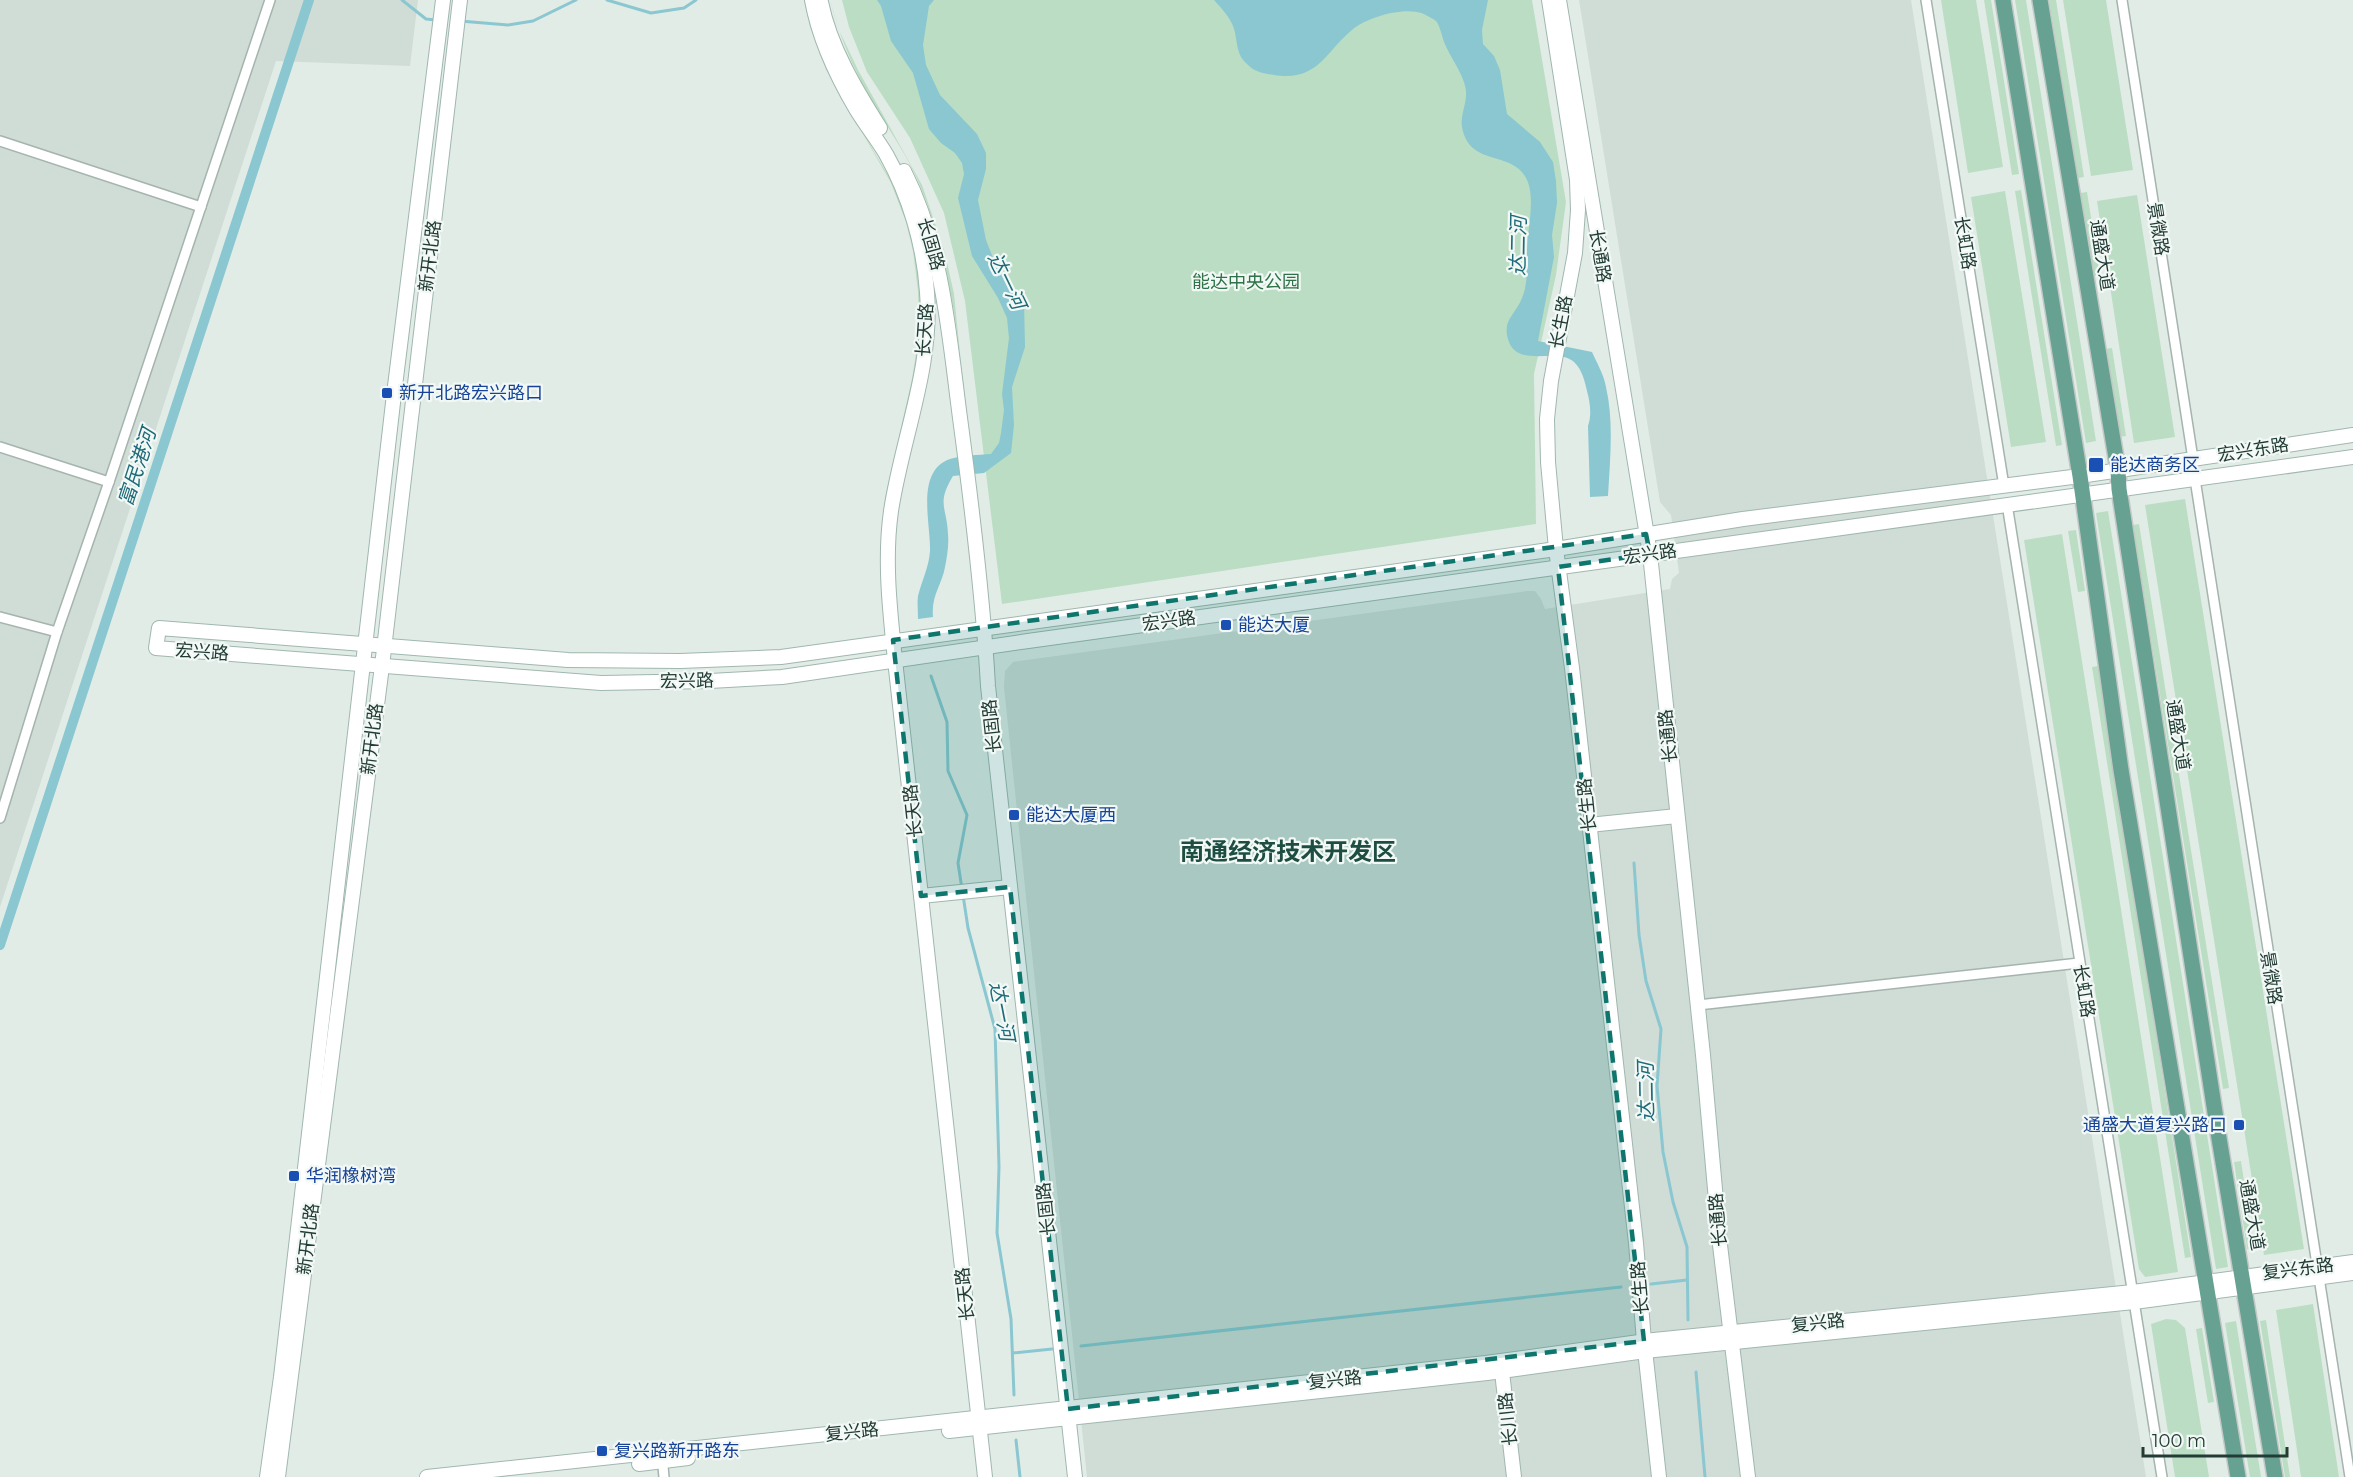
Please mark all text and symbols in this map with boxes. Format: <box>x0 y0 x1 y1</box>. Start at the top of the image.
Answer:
street label: 景微路 <box>2143 201 2173 257</box>
water label: 达二河 <box>1505 212 1531 276</box>
street label: 长固路 <box>913 215 949 273</box>
street label: 长虹路 <box>1950 215 1980 271</box>
street label: 通盛大道 <box>2086 218 2118 292</box>
street label: 新开北路 <box>415 219 445 293</box>
street label: 长通路 <box>1585 228 1615 284</box>
water label: 达一河 <box>983 249 1033 317</box>
park label: 能达中央公园 <box>1192 271 1300 293</box>
street label: 长生路 <box>1545 293 1577 351</box>
street label: 长天路 <box>912 302 938 358</box>
place label: 新开北路宏兴路口 <box>399 382 543 404</box>
marker: 新开北路宏兴路口 <box>380 386 394 400</box>
water label: 富民港河 <box>113 421 162 509</box>
street label: 宏兴东路 <box>2216 434 2290 466</box>
place label: 能达商务区 <box>2110 454 2200 476</box>
marker: 能达商务区 <box>2087 456 2105 474</box>
street label: 宏兴路 <box>1622 539 1678 569</box>
street label: 宏兴路 <box>1141 606 1197 636</box>
place label: 能达大厦 <box>1238 614 1310 636</box>
marker: 能达大厦 <box>1219 618 1233 632</box>
street label: 宏兴路 <box>174 639 230 665</box>
street label: 宏兴路 <box>660 670 714 692</box>
street label: 长固路 <box>978 698 1006 754</box>
street label: 通盛大道 <box>2162 698 2194 772</box>
street label: 新开北路 <box>357 702 387 776</box>
street label: 长通路 <box>1654 708 1682 764</box>
street label: 长生路 <box>1573 777 1601 833</box>
street label: 长天路 <box>899 783 927 839</box>
place label: 能达大厦西 <box>1026 804 1116 826</box>
marker: 能达大厦西 <box>1007 808 1021 822</box>
district label: 南通经济技术开发区 <box>1180 837 1396 866</box>
street label: 景微路 <box>2256 950 2286 1006</box>
street label: 长虹路 <box>2069 963 2099 1019</box>
water label: 达一河 <box>984 979 1020 1047</box>
water label: 达二河 <box>1633 1058 1659 1122</box>
place label: 通盛大道复兴路口 <box>2083 1114 2227 1136</box>
marker: 通盛大道复兴路口 <box>2232 1118 2246 1132</box>
place label: 华润橡树湾 <box>306 1165 396 1187</box>
marker: 华润橡树湾 <box>287 1169 301 1183</box>
street label: 通盛大道 <box>2235 1178 2269 1252</box>
street label: 长固路 <box>1032 1181 1060 1237</box>
street label: 长通路 <box>1705 1192 1731 1248</box>
street label: 新开北路 <box>293 1202 323 1276</box>
street label: 复兴东路 <box>2261 1254 2335 1284</box>
street label: 长生路 <box>1627 1260 1653 1316</box>
street label: 长天路 <box>951 1266 979 1322</box>
street label: 复兴路 <box>1790 1309 1846 1337</box>
street label: 复兴路 <box>1307 1366 1363 1394</box>
street label: 长川路 <box>1494 1391 1522 1447</box>
street label: 复兴路 <box>824 1418 880 1446</box>
scale bar <box>2143 1420 2287 1458</box>
text: 100 m <box>2152 1430 2206 1452</box>
place label: 复兴路新开路东 <box>614 1440 740 1462</box>
marker: 复兴路新开路东 <box>595 1444 609 1458</box>

